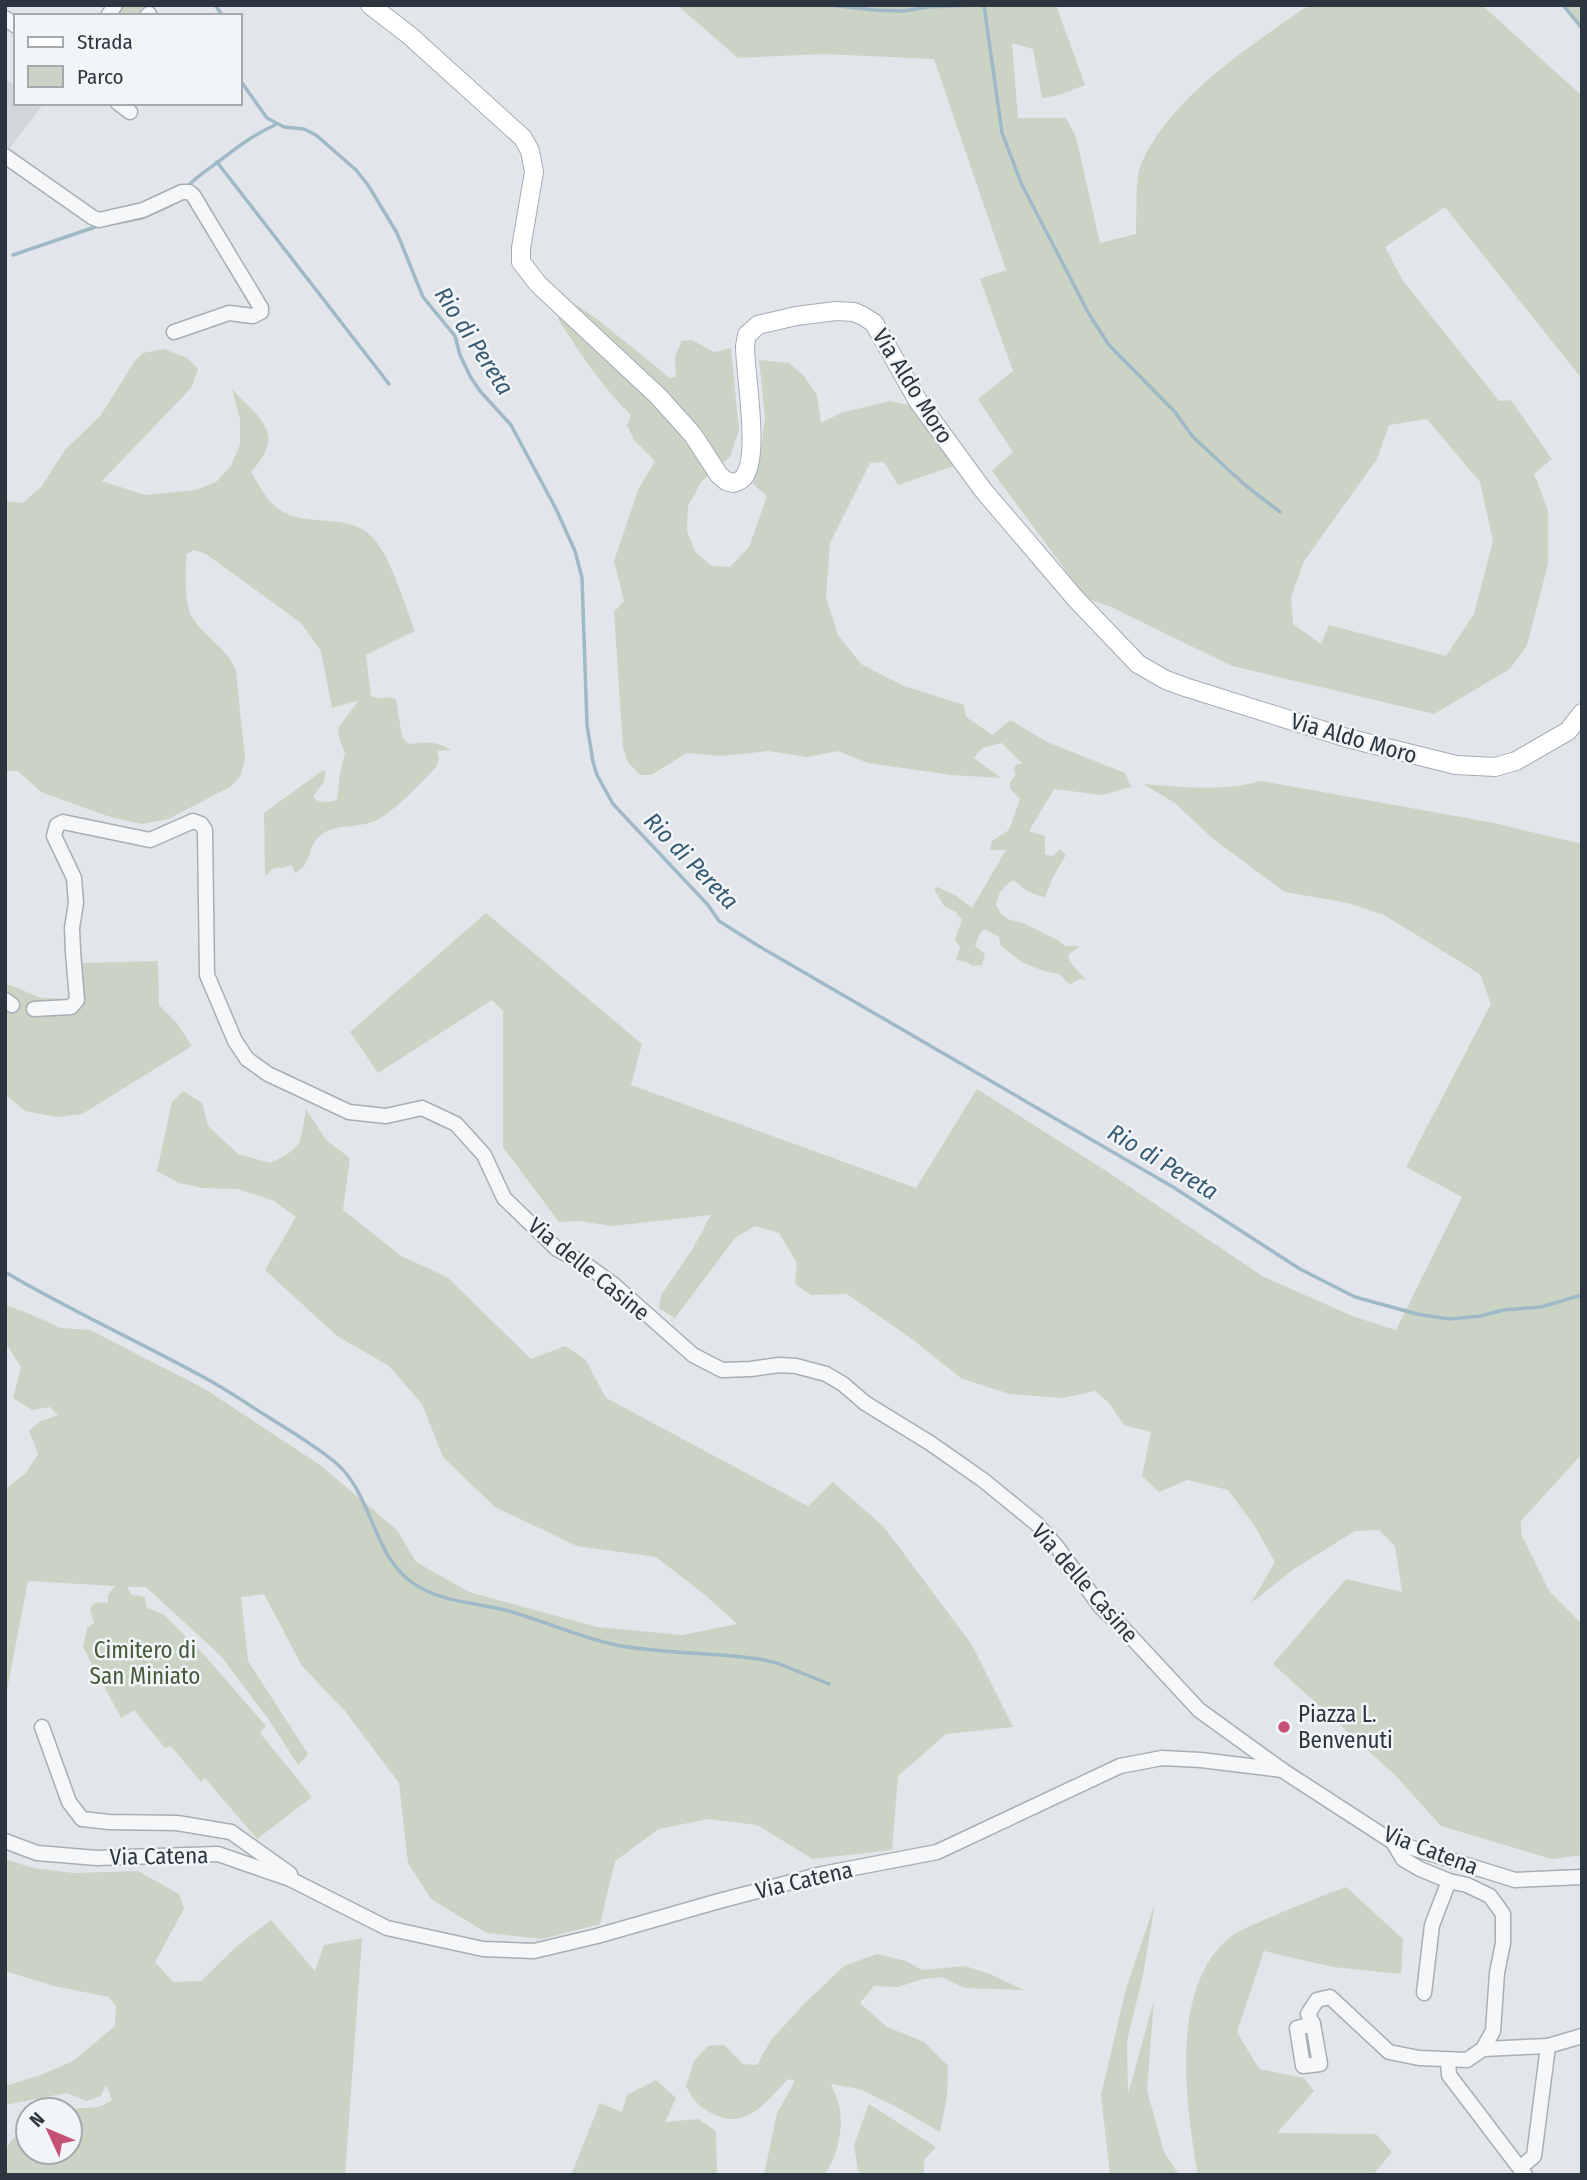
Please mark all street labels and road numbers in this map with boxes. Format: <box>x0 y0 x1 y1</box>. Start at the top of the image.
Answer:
street label: Via Aldo Moro <box>867 323 959 449</box>
street label: Via Aldo Moro <box>1288 707 1420 769</box>
street label: Via delle Casine <box>523 1211 655 1327</box>
street label: Via delle Casine <box>1026 1518 1144 1648</box>
street label: Via Catena <box>1380 1819 1482 1881</box>
street label: Via Catena <box>109 1841 209 1871</box>
street label: Via Catena <box>753 1855 855 1905</box>

